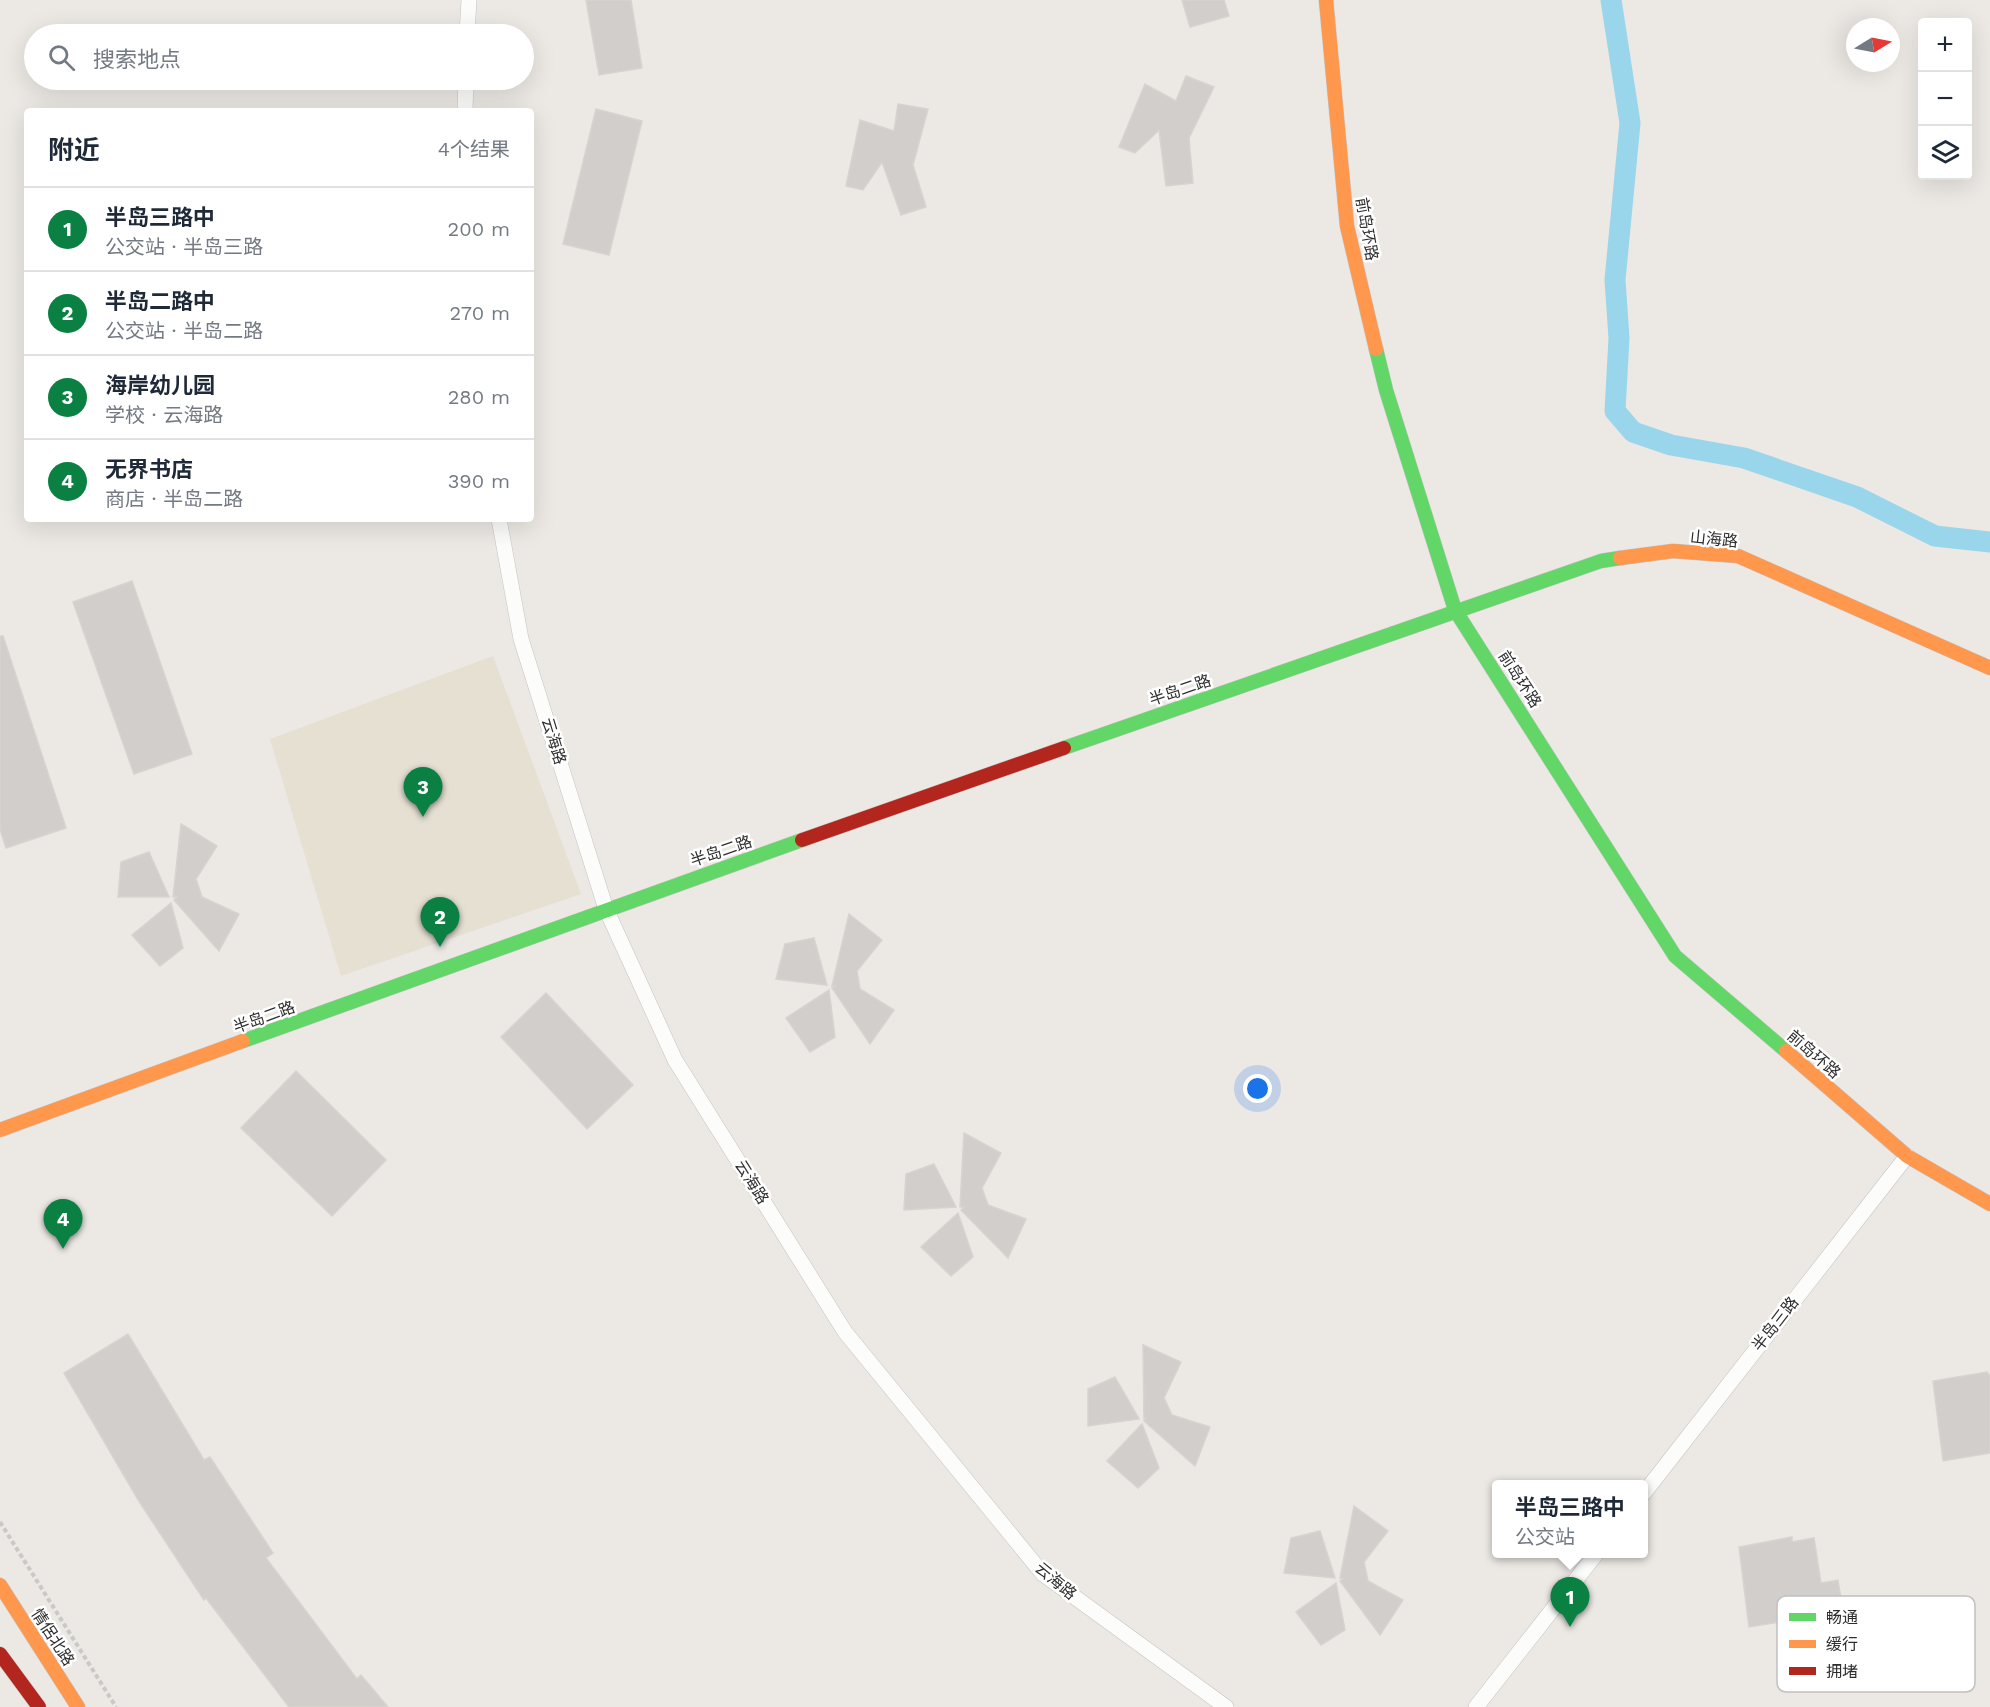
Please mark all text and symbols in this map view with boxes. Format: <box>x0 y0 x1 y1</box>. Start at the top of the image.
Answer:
north arrow <box>1846 18 1900 72</box>
map controls <box>1918 18 1972 180</box>
button: + <box>1918 18 1972 72</box>
search box <box>24 24 534 90</box>
icon: search <box>45 41 78 74</box>
text: 搜索地点 <box>93 47 181 72</box>
button: − <box>1918 72 1972 126</box>
button: layers <box>1918 126 1972 180</box>
text: 附近 <box>48 135 100 165</box>
text: 4个结果 <box>438 137 510 161</box>
street label: 前岛环路 <box>1352 196 1382 262</box>
text: 半岛三路中 <box>105 205 215 230</box>
text: 1 <box>63 217 72 241</box>
text: 200 m <box>448 217 510 241</box>
text: 公交站 · 半岛三路 <box>105 235 263 259</box>
text: 半岛二路中 <box>105 289 215 314</box>
text: 2 <box>62 301 73 325</box>
text: 270 m <box>450 301 510 325</box>
text: 公交站 · 半岛二路 <box>105 319 263 343</box>
text: 海岸幼儿园 <box>105 373 215 398</box>
text: 3 <box>62 385 73 409</box>
text: 280 m <box>448 385 510 409</box>
text: 学校 · 云海路 <box>105 403 223 427</box>
text: 无界书店 <box>105 457 193 482</box>
text: 4 <box>61 469 74 493</box>
text: 390 m <box>448 469 510 493</box>
text: 商店 · 半岛二路 <box>105 487 243 511</box>
street label: 山海路 <box>1689 527 1739 551</box>
street label: 前岛环路 <box>1495 647 1545 711</box>
street label: 半岛二路 <box>1147 671 1213 709</box>
street label: 云海路 <box>538 715 570 767</box>
pin: 3 <box>404 768 442 817</box>
street label: 半岛二路 <box>688 832 754 870</box>
pin: 2 <box>420 898 460 947</box>
street label: 半岛二路 <box>231 997 297 1037</box>
street label: 前岛环路 <box>1784 1026 1844 1082</box>
your location <box>1243 1074 1272 1103</box>
street label: 云海路 <box>731 1157 773 1207</box>
pin: 4 <box>44 1200 82 1249</box>
street label: 半岛三路 <box>1748 1293 1802 1355</box>
popup <box>1492 1480 1648 1558</box>
text: 半岛三路中 <box>1515 1495 1625 1520</box>
text: 公交站 <box>1515 1525 1575 1549</box>
street label: 云海路 <box>1032 1558 1080 1604</box>
pin: 1 <box>1550 1578 1590 1627</box>
legend <box>1777 1596 1975 1692</box>
street label: 情侶北路 <box>28 1605 78 1669</box>
text: 畅通 <box>1826 1608 1858 1627</box>
text: 缓行 <box>1826 1635 1858 1654</box>
text: 拥堵 <box>1826 1662 1858 1681</box>

